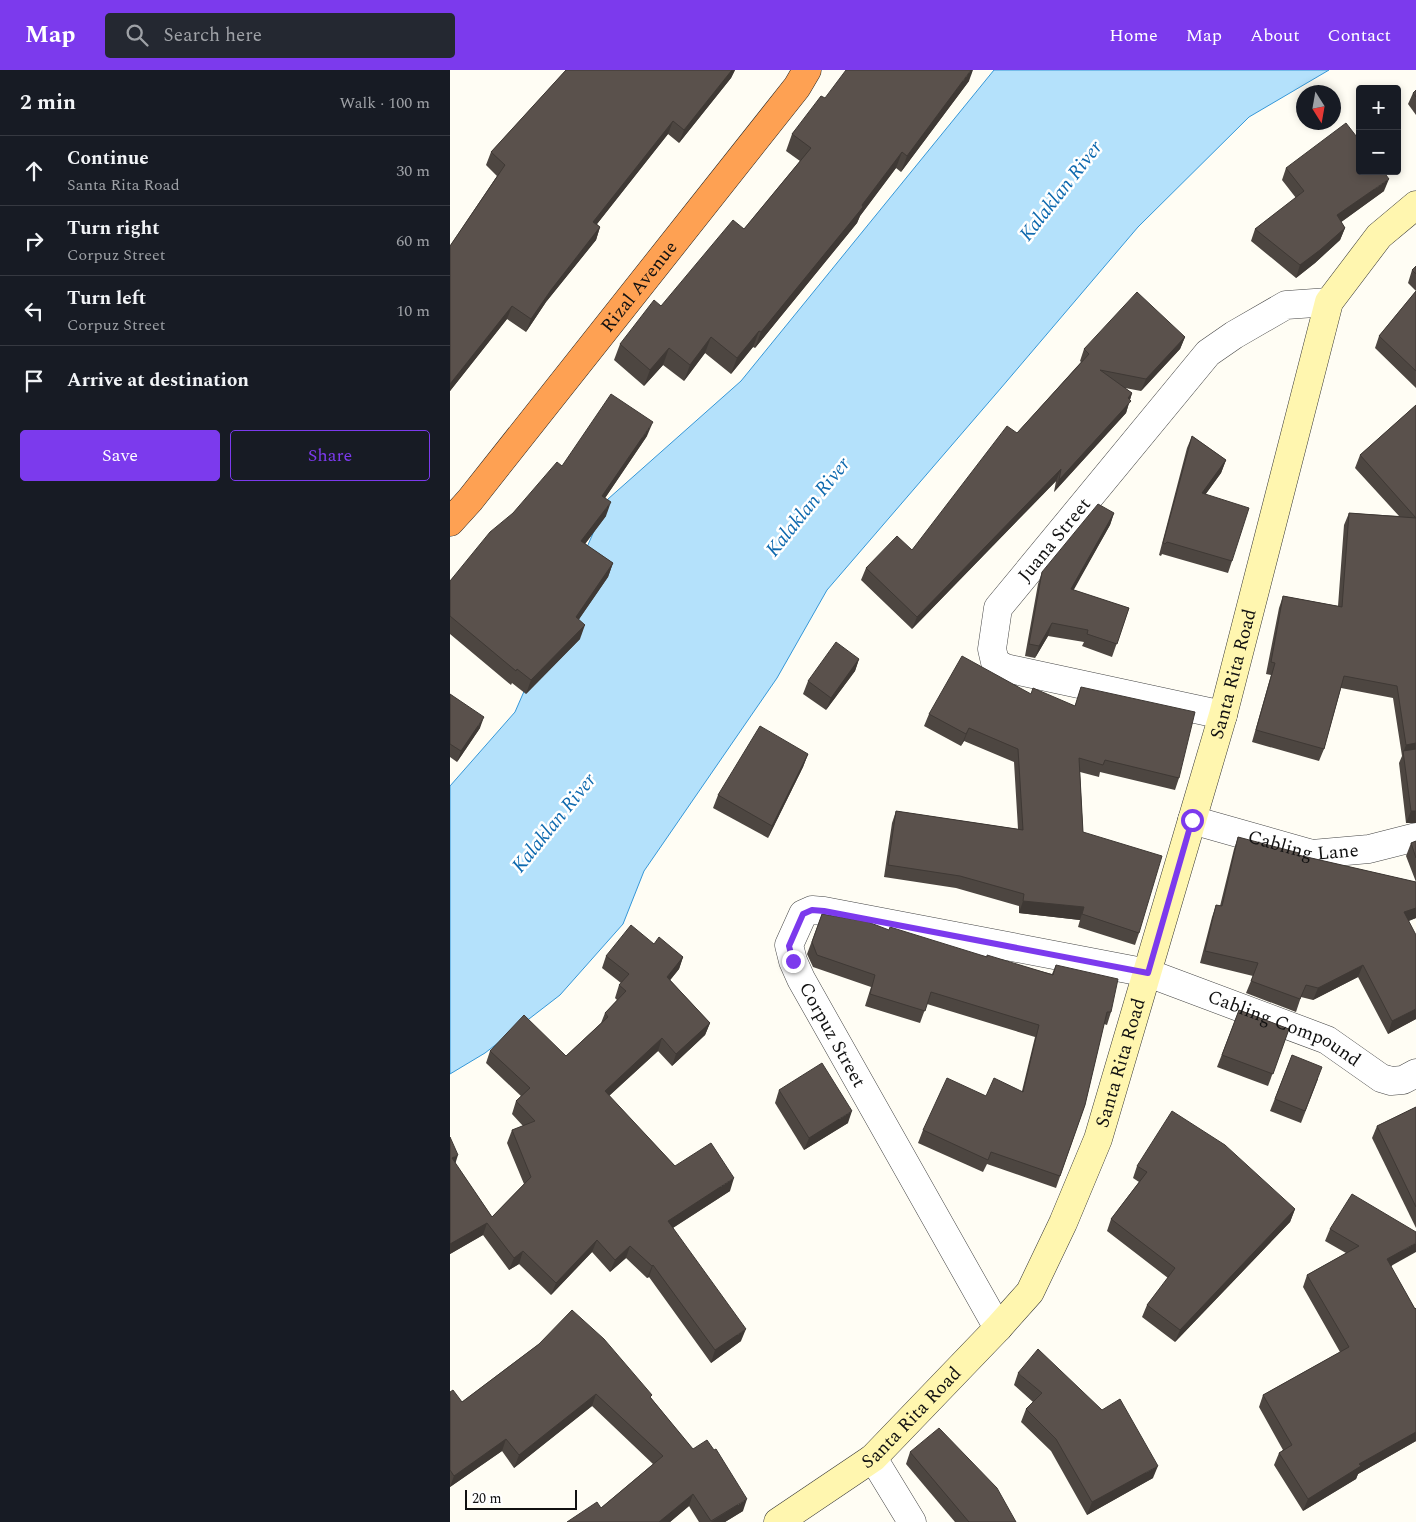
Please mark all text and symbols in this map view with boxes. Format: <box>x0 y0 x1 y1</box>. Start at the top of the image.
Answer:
search box <box>105 13 455 58</box>
text: Map <box>25 17 75 53</box>
icon: search <box>123 21 151 49</box>
text: Search here <box>163 21 262 50</box>
text: Home <box>1109 22 1158 49</box>
text: Map <box>1186 22 1222 49</box>
text: About <box>1250 22 1300 49</box>
text: Contact <box>1328 22 1391 49</box>
north arrow <box>1296 85 1341 130</box>
map controls <box>1356 85 1401 175</box>
button: + <box>1356 85 1401 130</box>
text: 2 min <box>20 87 76 119</box>
text: Walk · 100 m <box>339 91 430 115</box>
button: − <box>1356 130 1401 175</box>
water label: Kalaklan River <box>1012 133 1111 248</box>
text: Continue <box>67 144 149 173</box>
icon: ahead <box>20 157 48 185</box>
text: 30 m <box>396 159 430 183</box>
text: Santa Rita Road <box>67 173 180 197</box>
text: Turn right <box>67 214 160 243</box>
icon: right <box>20 227 48 255</box>
text: 60 m <box>396 229 430 253</box>
street label: Rizal Avenue <box>593 234 685 339</box>
text: Corpuz Street <box>67 243 165 267</box>
text: Turn left <box>67 284 146 313</box>
icon: left <box>20 297 48 325</box>
text: 10 m <box>396 299 430 323</box>
text: Corpuz Street <box>67 313 165 337</box>
text: Arrive at destination <box>67 366 249 395</box>
icon: arrive <box>20 367 48 395</box>
button: Save <box>20 430 220 481</box>
button: Share <box>230 430 430 481</box>
water label: Kalaklan River <box>758 450 858 563</box>
street label: Juana Street <box>1011 491 1098 588</box>
street label: Santa Rita Road <box>1202 606 1264 743</box>
water label: Kalaklan River <box>504 766 604 879</box>
route start <box>1181 809 1204 832</box>
street label: Cabling Lane <box>1244 822 1360 868</box>
route end <box>782 950 805 973</box>
street label: Corpuz Street <box>791 977 873 1093</box>
street label: Cabling Compound <box>1203 982 1367 1074</box>
street label: Santa Rita Road <box>1088 995 1153 1131</box>
street label: Santa Rita Road <box>855 1360 968 1476</box>
scale bar <box>465 1487 578 1510</box>
text: 20 m <box>472 1488 502 1509</box>

